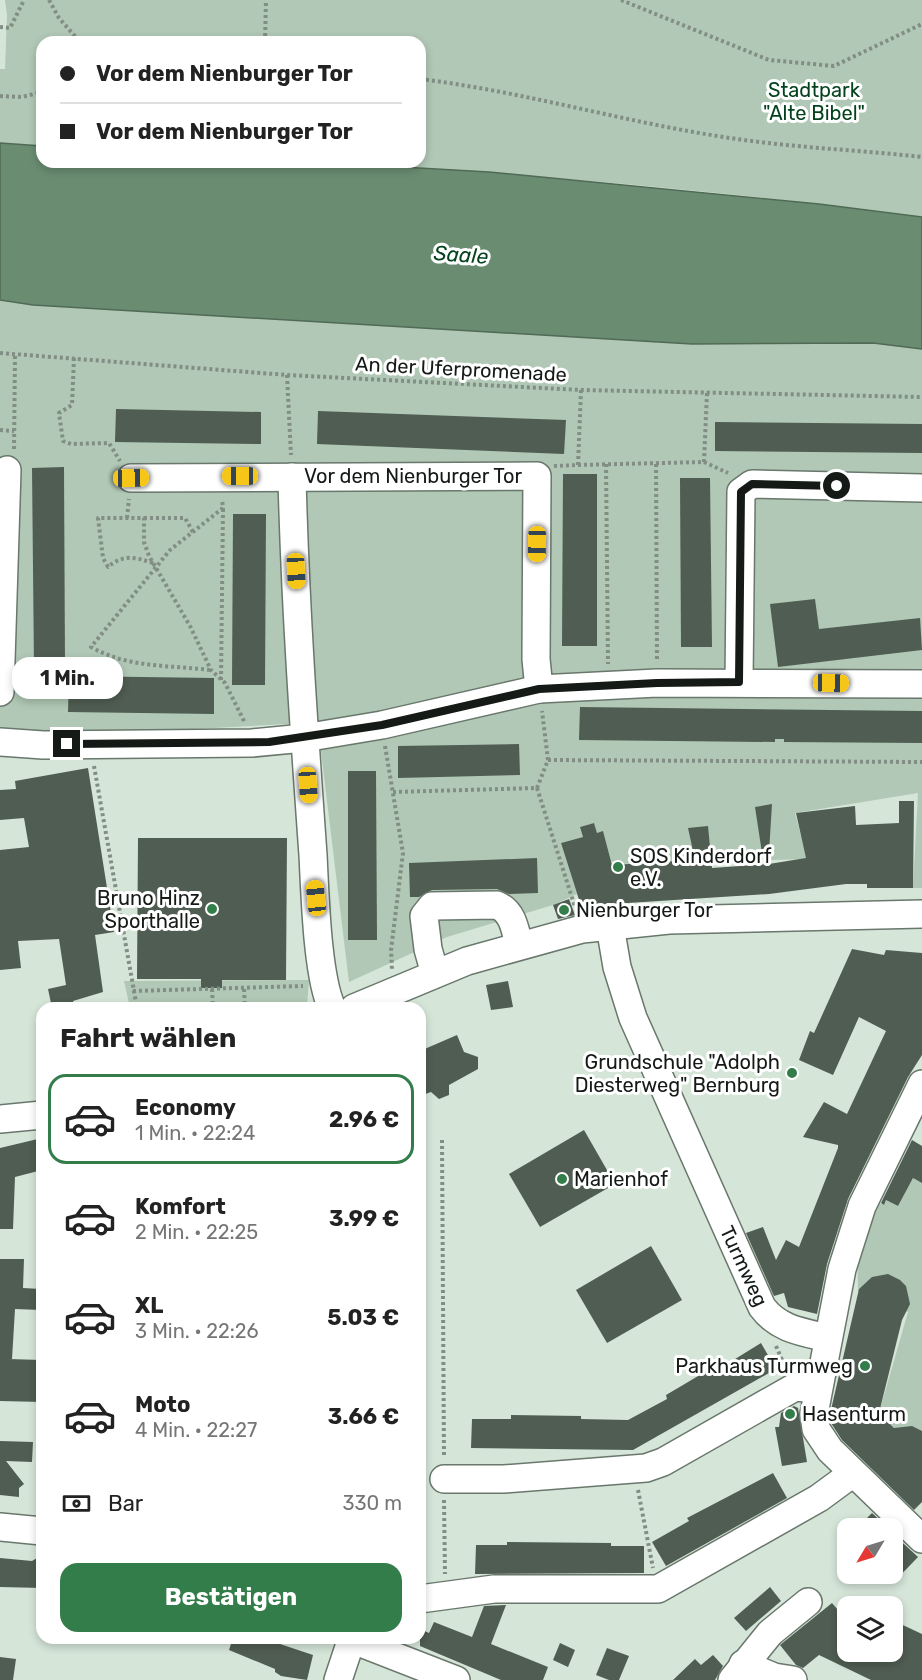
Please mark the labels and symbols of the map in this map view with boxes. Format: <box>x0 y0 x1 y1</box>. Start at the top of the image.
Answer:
park label: Stadtpark "Alte Bibel" <box>763 78 865 125</box>
water label: Saale <box>433 240 489 269</box>
street label: An der Uferpromenade <box>355 351 567 387</box>
street label: Vor dem Nienburger Tor <box>304 464 522 488</box>
car <box>222 467 258 485</box>
car <box>113 469 149 487</box>
route start <box>823 472 850 499</box>
car <box>528 526 546 562</box>
car <box>286 553 306 589</box>
callout: 1 Min. <box>11 657 122 699</box>
car <box>813 674 849 692</box>
route end <box>53 730 80 757</box>
car <box>298 766 318 804</box>
place label: SOS Kinderdorf e.V. <box>630 844 772 891</box>
marker: SOS Kinderdorf e.V. <box>611 860 625 874</box>
car <box>305 879 327 917</box>
place label: Bruno Hinz Sporthalle <box>97 886 200 933</box>
place label: Nienburger Tor <box>576 898 713 922</box>
marker: Bruno Hinz Sporthalle <box>205 902 219 916</box>
marker: Nienburger Tor <box>557 903 571 917</box>
place label: Grundschule "Adolph Diesterweg" Bernburg <box>575 1050 780 1097</box>
marker: Grundschule "Adolph Diesterweg" Bernburg <box>785 1066 799 1080</box>
place label: Marienhof <box>574 1167 668 1191</box>
marker: Marienhof <box>555 1172 569 1186</box>
street label: Turmweg <box>715 1222 773 1310</box>
place label: Parkhaus Turmweg <box>675 1354 853 1378</box>
marker: Parkhaus Turmweg <box>858 1359 872 1373</box>
place label: Hasenturm <box>802 1402 906 1426</box>
marker: Hasenturm <box>783 1407 797 1421</box>
north arrow <box>837 1518 903 1584</box>

